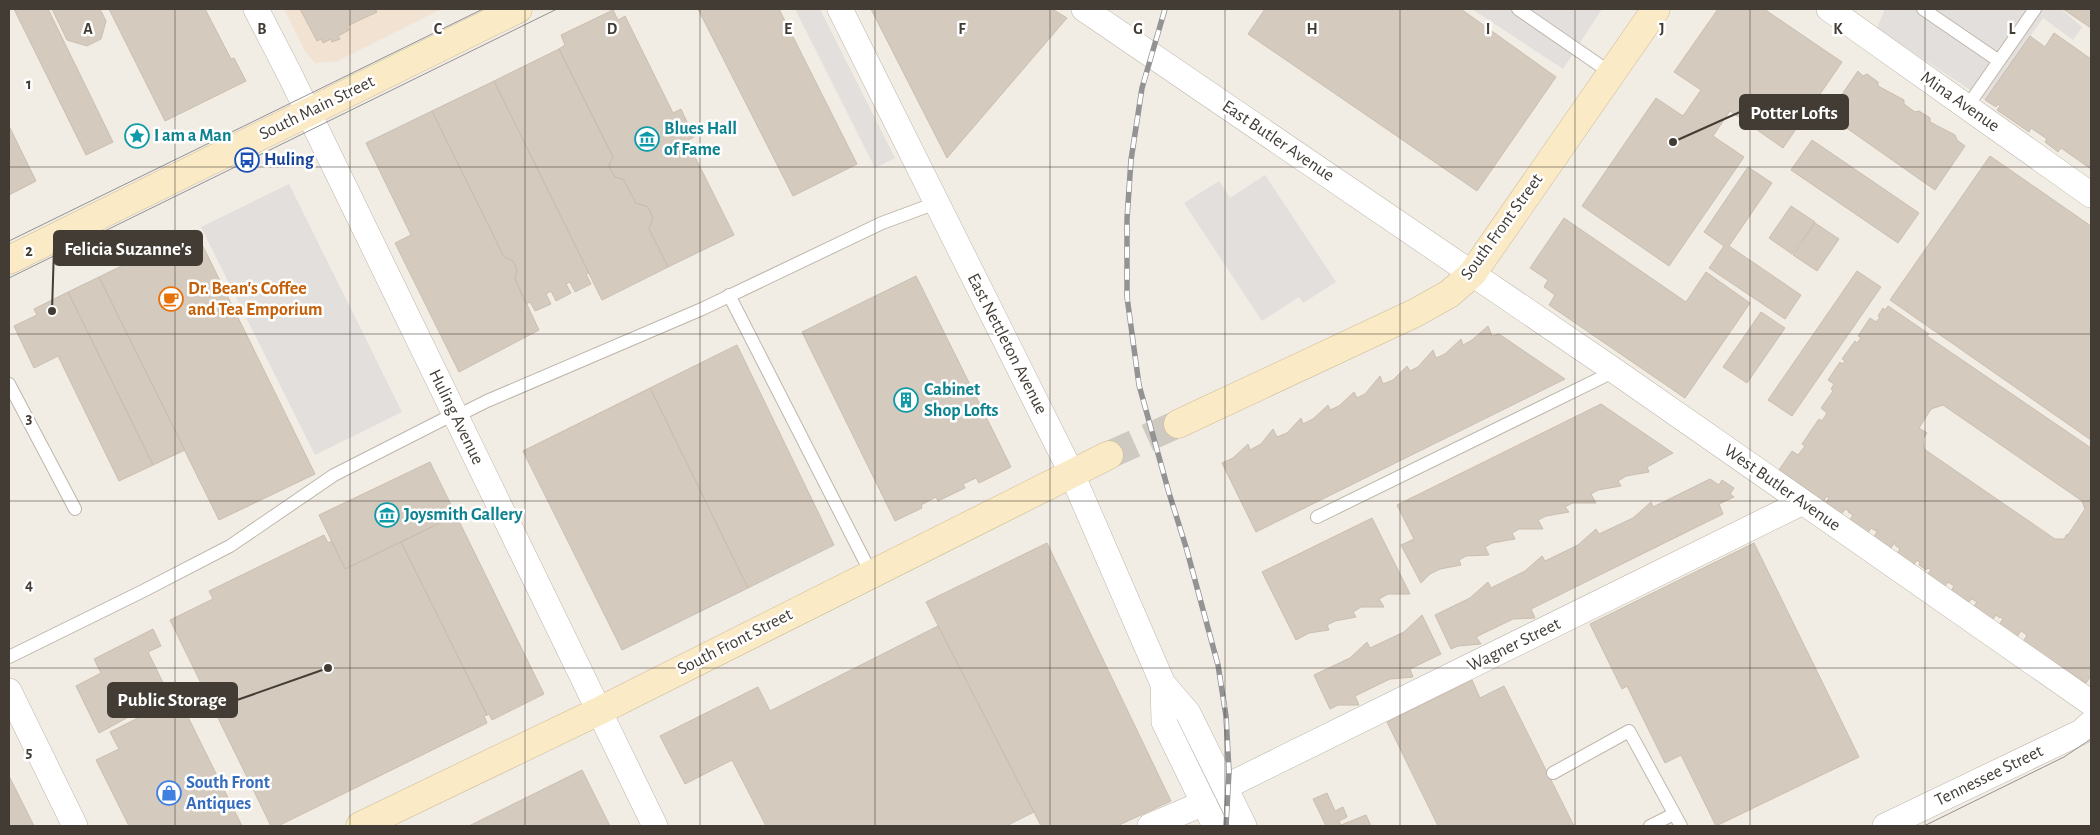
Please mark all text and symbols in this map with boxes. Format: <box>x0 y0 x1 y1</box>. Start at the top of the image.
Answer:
text: A <box>83 21 93 37</box>
text: B <box>257 21 267 37</box>
text: C <box>434 21 443 37</box>
text: D <box>607 21 618 37</box>
text: E <box>784 21 792 37</box>
text: F <box>958 21 966 37</box>
text: G <box>1133 21 1143 37</box>
text: H <box>1306 21 1318 37</box>
text: I <box>1486 21 1490 37</box>
text: J <box>1659 21 1665 37</box>
text: K <box>1833 21 1843 37</box>
text: L <box>2009 21 2016 37</box>
street label: Mina Avenue <box>1917 68 2003 136</box>
street label: South Main Street <box>257 72 378 144</box>
text: 1 <box>26 76 32 92</box>
callout: Potter Lofts <box>1740 95 1848 129</box>
street label: East Butler Avenue <box>1219 97 1337 185</box>
text: Potter Lofts <box>1750 104 1838 123</box>
place label: Blues Hall of Fame <box>664 120 737 159</box>
place icon: I am a Man <box>124 123 150 149</box>
museum icon: Blues Hall of Fame <box>634 126 660 152</box>
place label: I am a Man <box>154 127 231 145</box>
bus stop icon: Huling <box>234 147 260 173</box>
place label: Huling <box>264 151 315 169</box>
street label: South Front Street <box>1458 170 1547 283</box>
callout: Felicia Suzanne's <box>54 231 202 265</box>
text: Felicia Suzanne's <box>64 240 192 259</box>
text: 2 <box>25 243 33 259</box>
street label: East Nettleton Avenue <box>964 271 1050 417</box>
place label: Dr. Bean's Coffee and Tea Emporium <box>188 280 322 319</box>
cafe icon: Dr. Bean's Coffee and Tea Emporium <box>158 286 184 312</box>
street label: Huling Avenue <box>425 366 487 468</box>
place label: Cabinet Shop Lofts <box>924 381 999 420</box>
building icon: Cabinet Shop Lofts <box>893 387 919 413</box>
text: 3 <box>26 410 33 426</box>
street label: West Butler Avenue <box>1721 441 1843 535</box>
museum icon: Joysmith Gallery <box>374 502 400 528</box>
place label: Joysmith Gallery <box>404 506 524 524</box>
text: 4 <box>25 577 33 593</box>
street label: South Front Street <box>675 605 796 679</box>
street label: Wagner Street <box>1465 615 1564 675</box>
callout: Public Storage <box>108 683 237 717</box>
text: Public Storage <box>117 691 227 710</box>
street label: Tennessee Street <box>1932 742 2046 810</box>
text: 5 <box>26 744 33 760</box>
place label: South Front Antiques <box>186 774 270 813</box>
shop icon: South Front Antiques <box>156 780 182 806</box>

